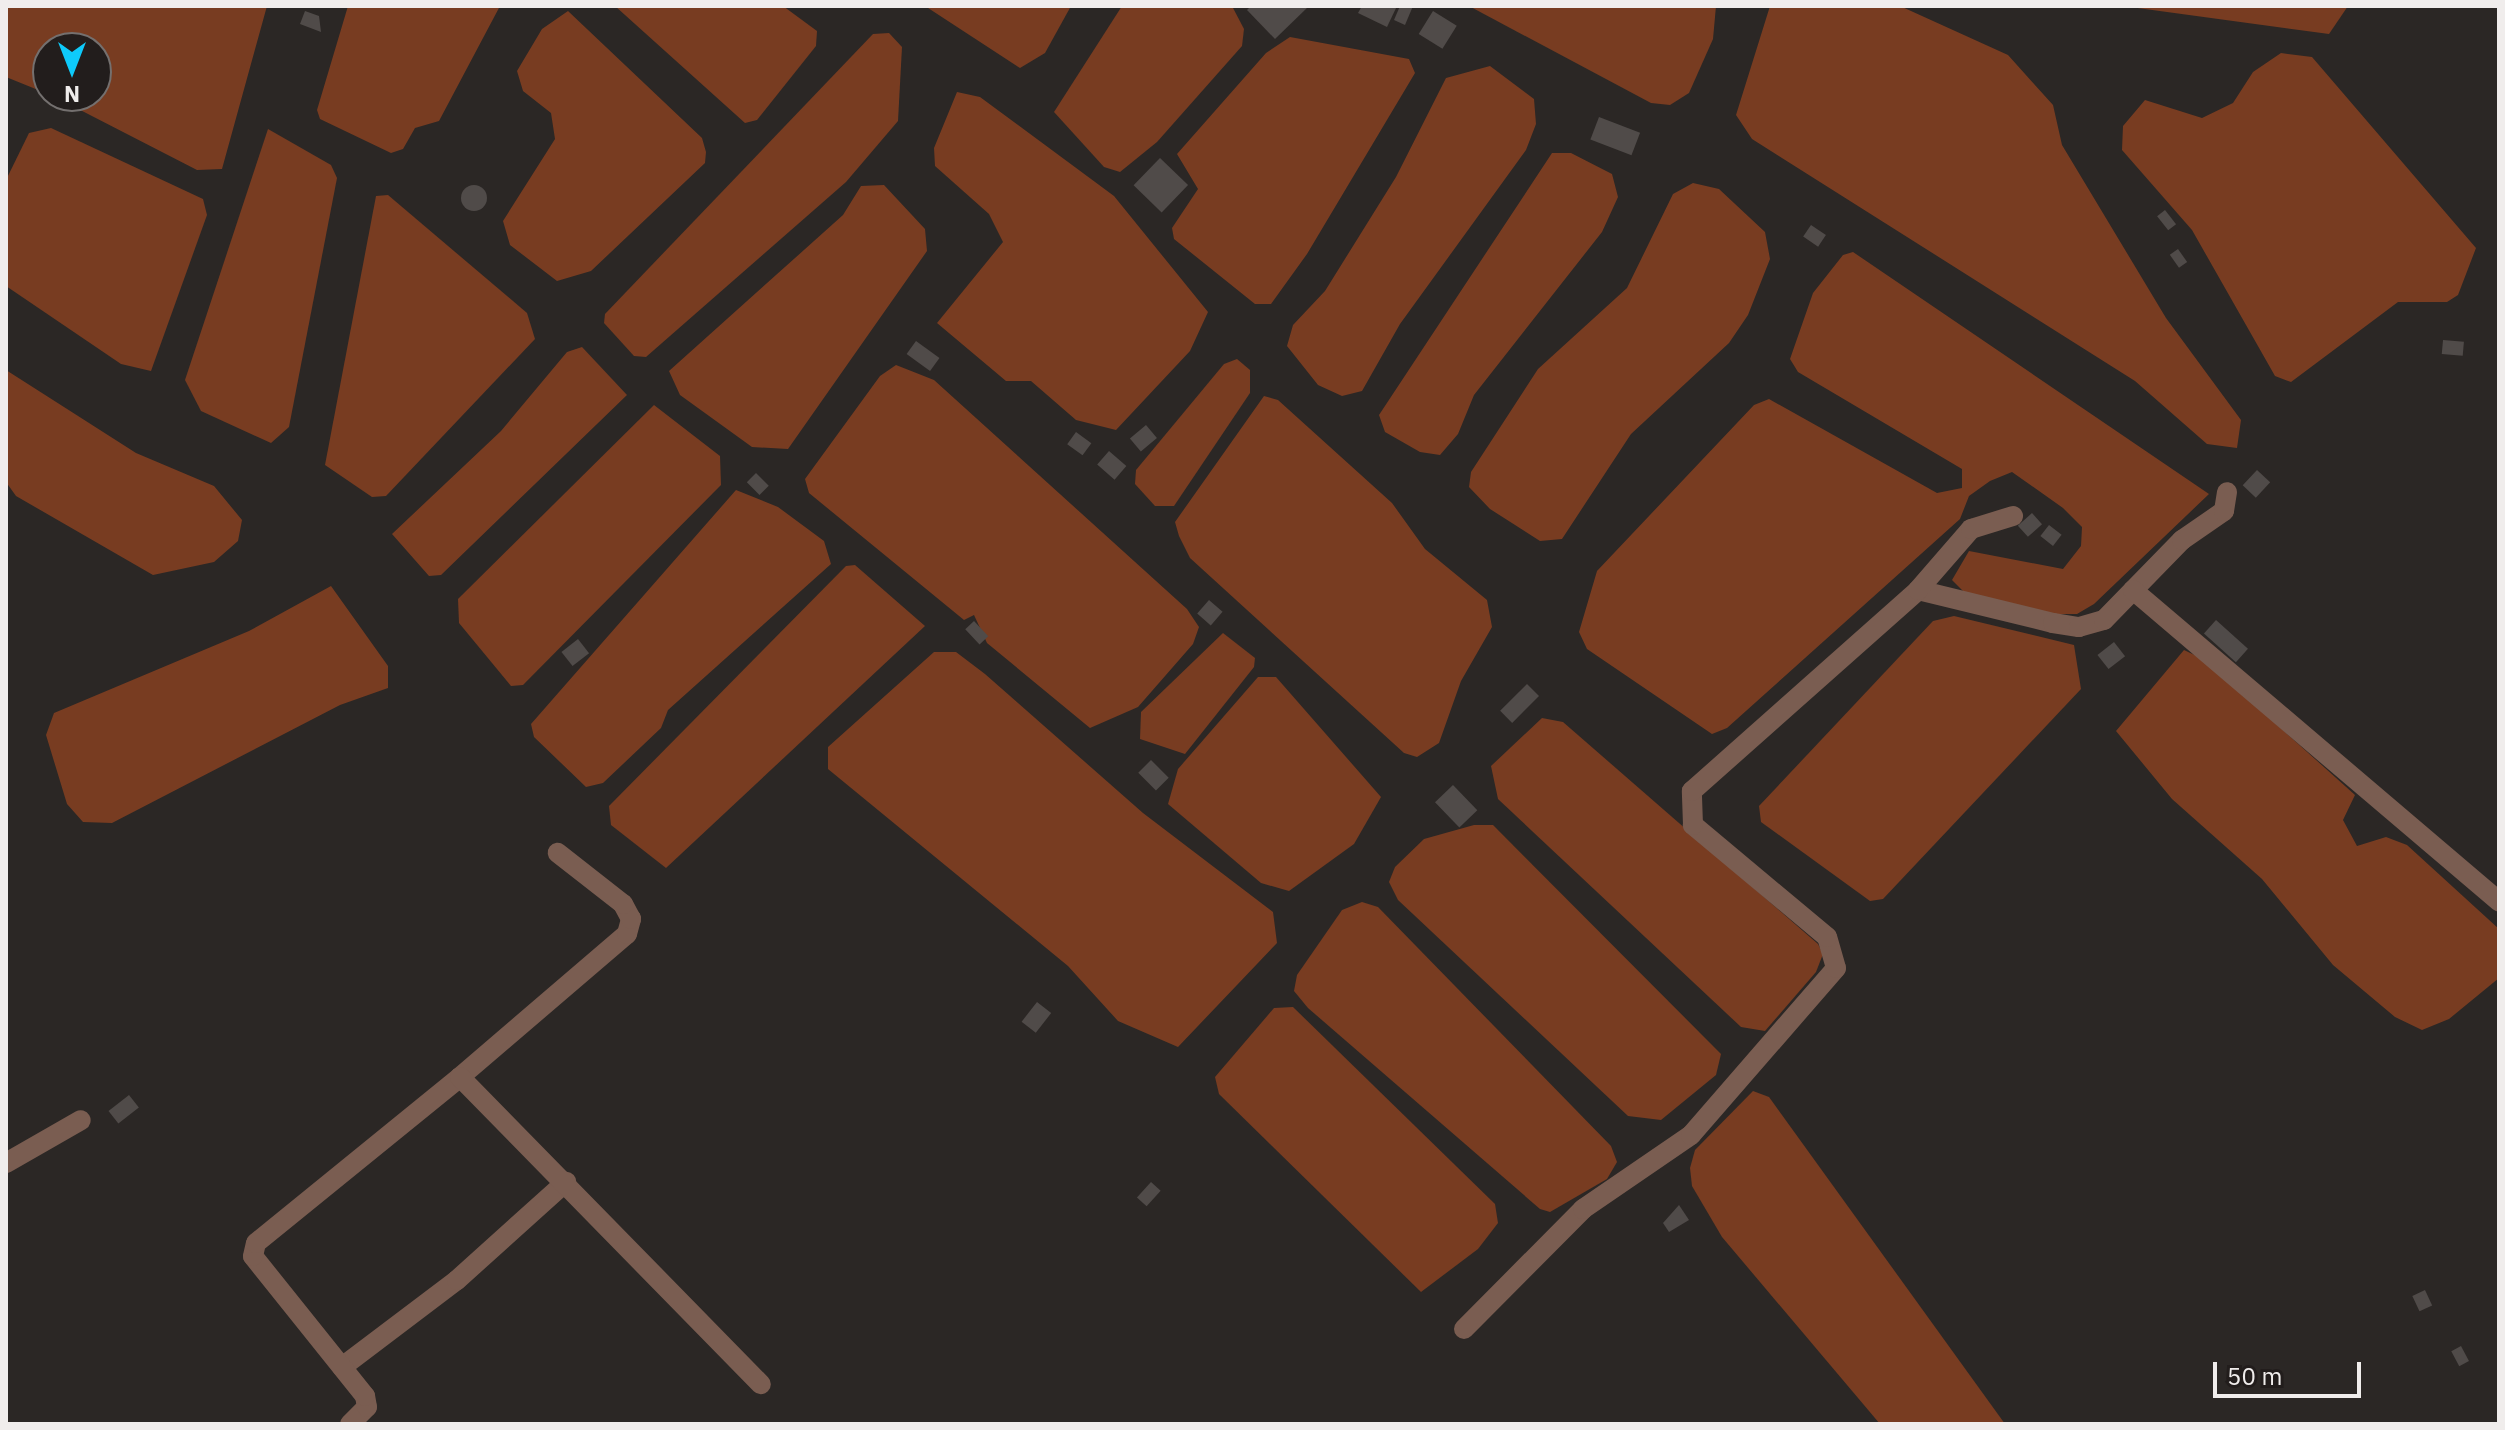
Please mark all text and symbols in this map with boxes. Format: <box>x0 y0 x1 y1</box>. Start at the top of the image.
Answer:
north arrow <box>32 32 112 112</box>
text: N <box>64 80 80 109</box>
scale bar <box>2217 1346 2365 1396</box>
text: 50 m <box>2227 1360 2282 1392</box>

